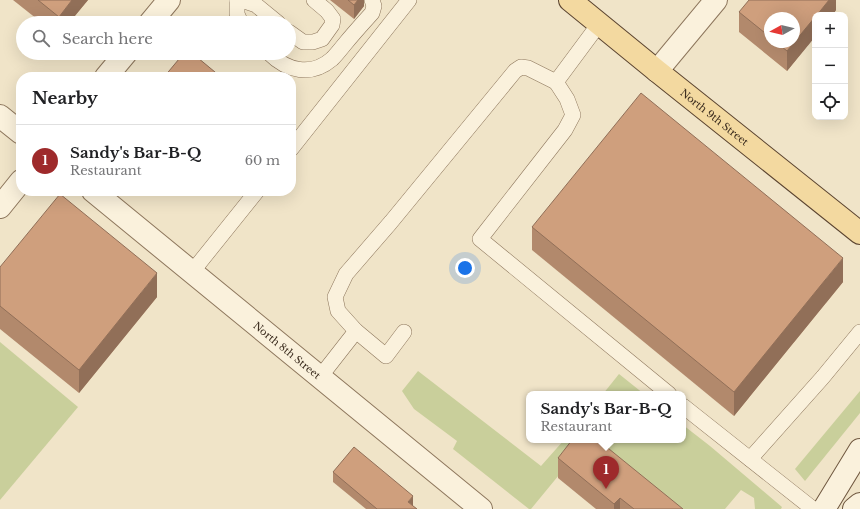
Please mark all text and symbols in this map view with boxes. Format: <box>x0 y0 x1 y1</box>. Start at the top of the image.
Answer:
north arrow <box>764 12 800 48</box>
map controls <box>812 12 848 120</box>
button: + <box>812 12 848 48</box>
search box <box>16 16 296 60</box>
icon: search <box>30 27 52 49</box>
text: Search here <box>62 29 153 48</box>
button: − <box>812 48 848 84</box>
button: locate <box>812 84 848 120</box>
street label: North 9th Street <box>678 86 752 148</box>
text: Nearby <box>32 88 98 109</box>
text: Sandy's Bar-B-Q <box>70 143 201 162</box>
text: 1 <box>42 152 48 169</box>
text: 60 m <box>245 152 280 169</box>
text: Restaurant <box>70 162 142 179</box>
your location <box>455 258 475 278</box>
street label: North 8th Street <box>251 319 324 382</box>
popup <box>526 391 686 443</box>
text: Sandy's Bar-B-Q <box>540 399 672 418</box>
text: Restaurant <box>540 418 612 435</box>
pin: 1 <box>593 456 619 489</box>

